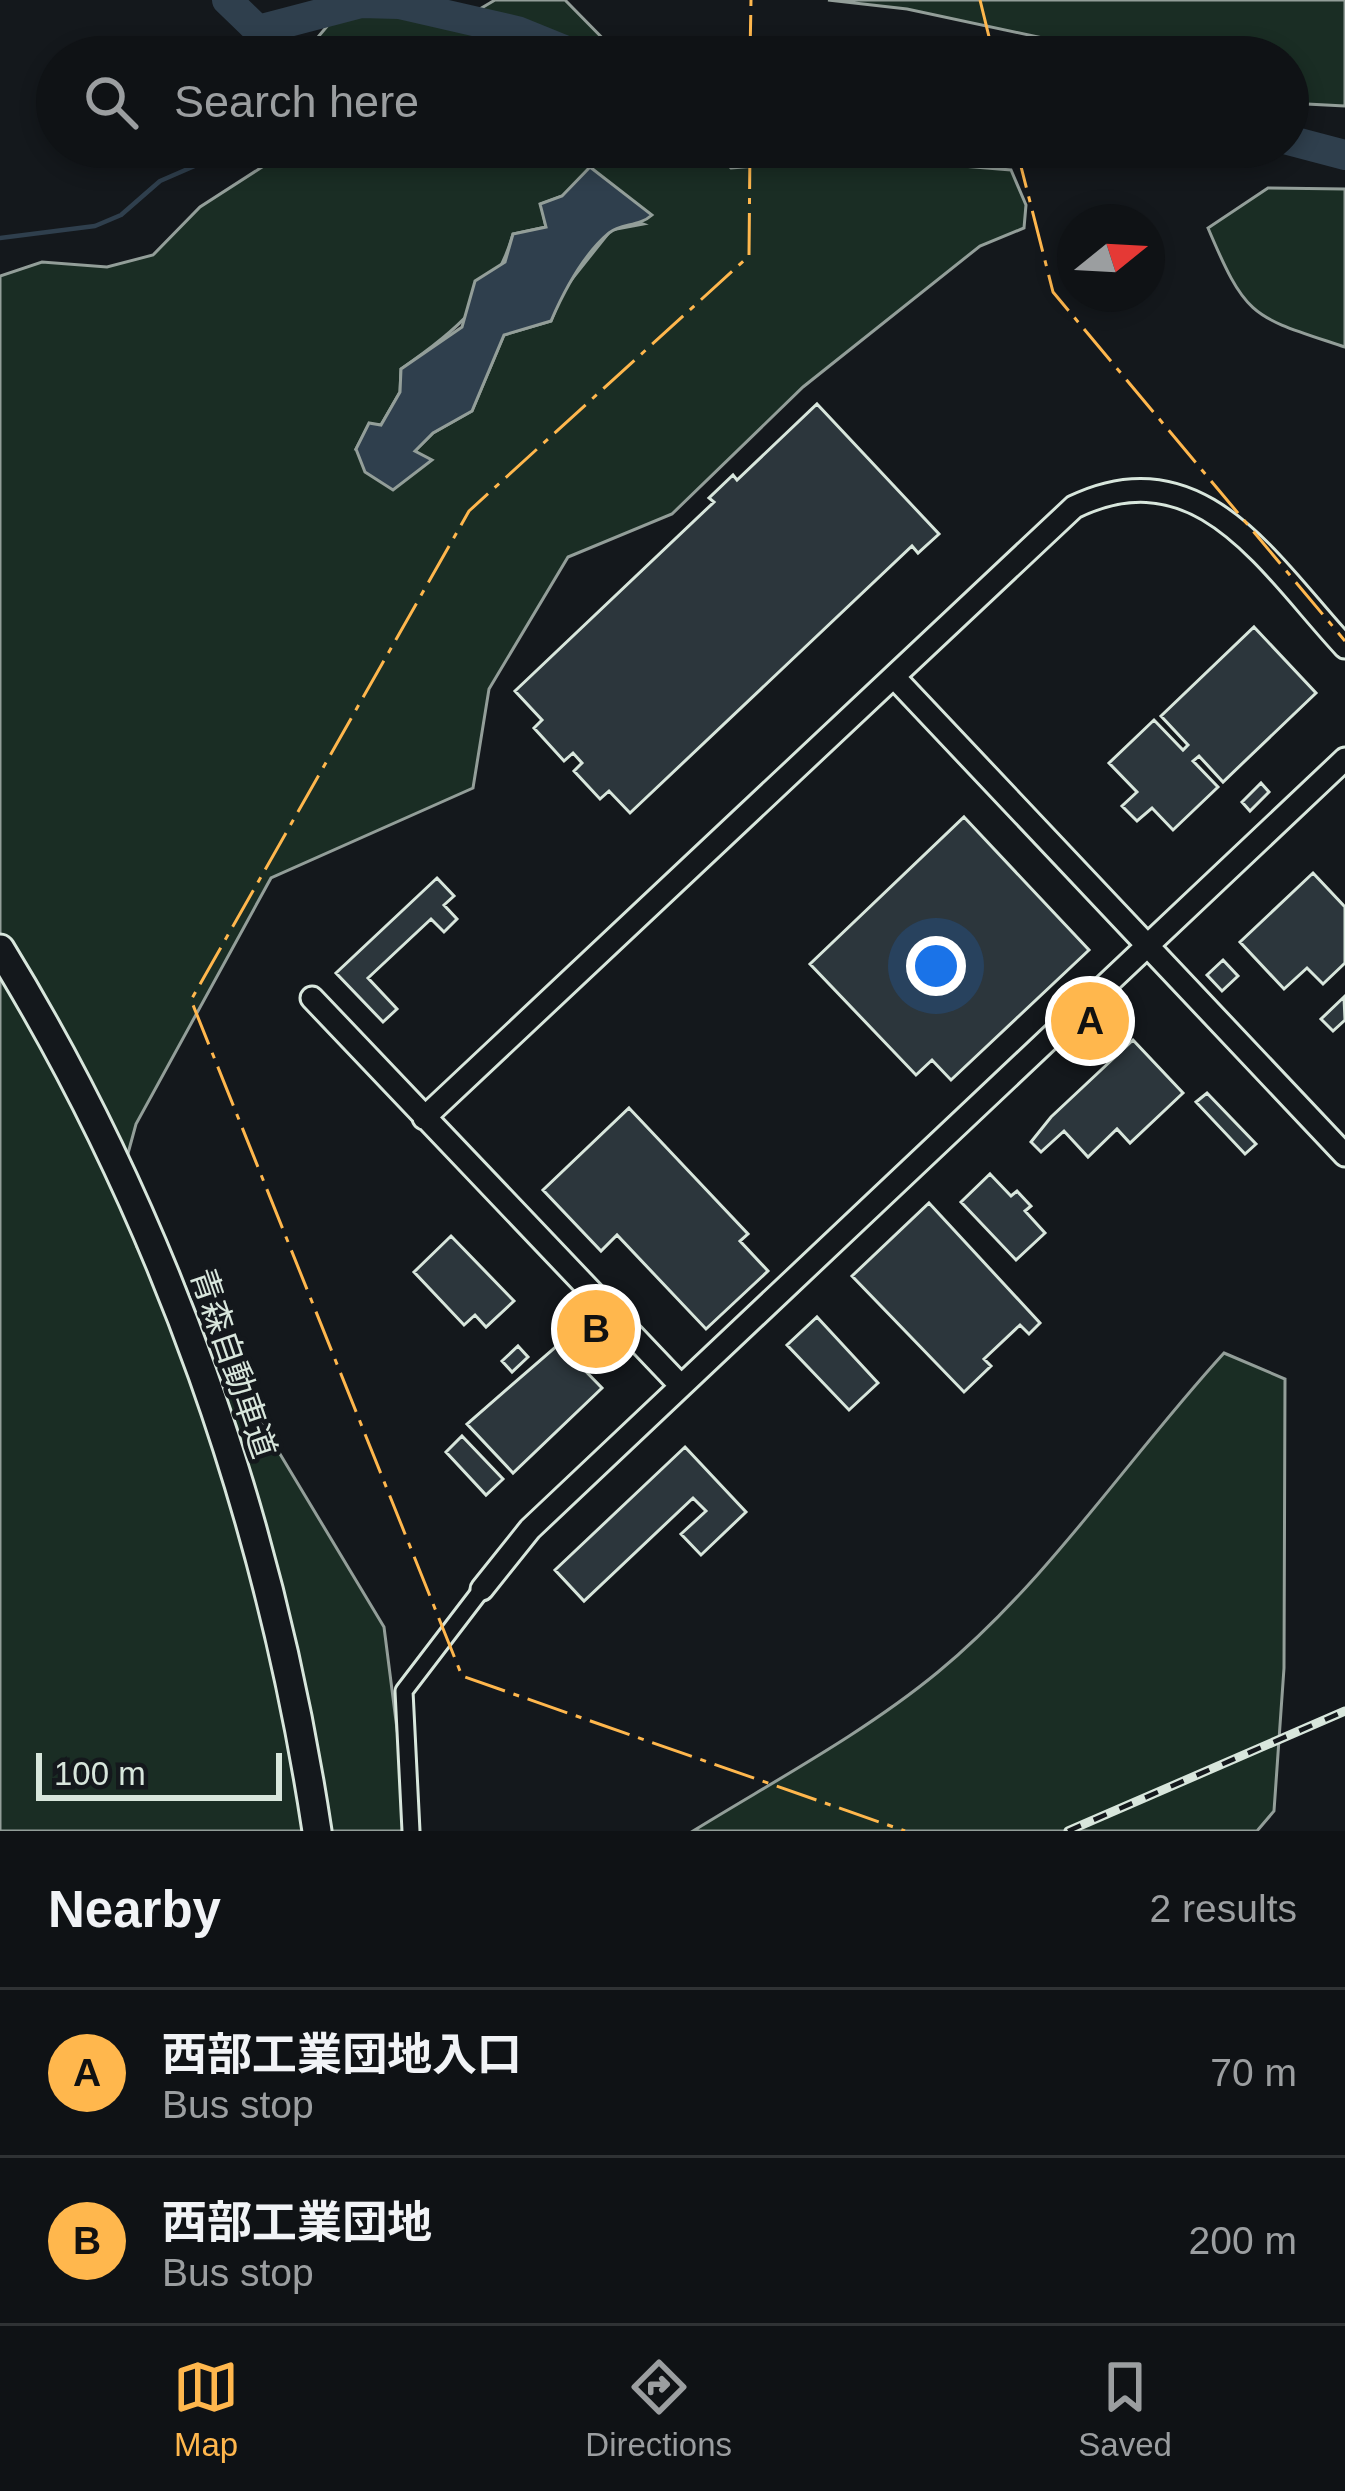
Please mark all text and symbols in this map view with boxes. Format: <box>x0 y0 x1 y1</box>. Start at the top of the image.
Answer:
search box <box>36 36 1309 168</box>
icon: search <box>78 69 144 135</box>
text: Search here <box>174 76 419 127</box>
north arrow <box>1057 204 1165 312</box>
your location <box>906 936 966 996</box>
pin: A <box>1051 976 1129 1066</box>
street label: 青森自動車道 <box>184 1264 283 1463</box>
pin: B <box>557 1284 635 1374</box>
scale bar <box>36 1747 282 1800</box>
text: 100 m <box>54 1755 146 1792</box>
text: Nearby <box>48 1881 221 1938</box>
text: 2 results <box>1150 1887 1297 1930</box>
text: 西部工業団地入口 <box>162 2029 522 2080</box>
text: A <box>73 2051 101 2094</box>
text: 70 m <box>1210 2051 1297 2094</box>
text: Bus stop <box>162 2083 314 2126</box>
text: 西部工業団地 <box>162 2197 432 2248</box>
text: B <box>73 2219 101 2262</box>
text: 200 m <box>1189 2219 1297 2262</box>
text: Bus stop <box>162 2251 314 2294</box>
tab: Map <box>173 2354 239 2464</box>
tab: Directions <box>585 2354 732 2464</box>
tab: Saved <box>1078 2354 1172 2464</box>

